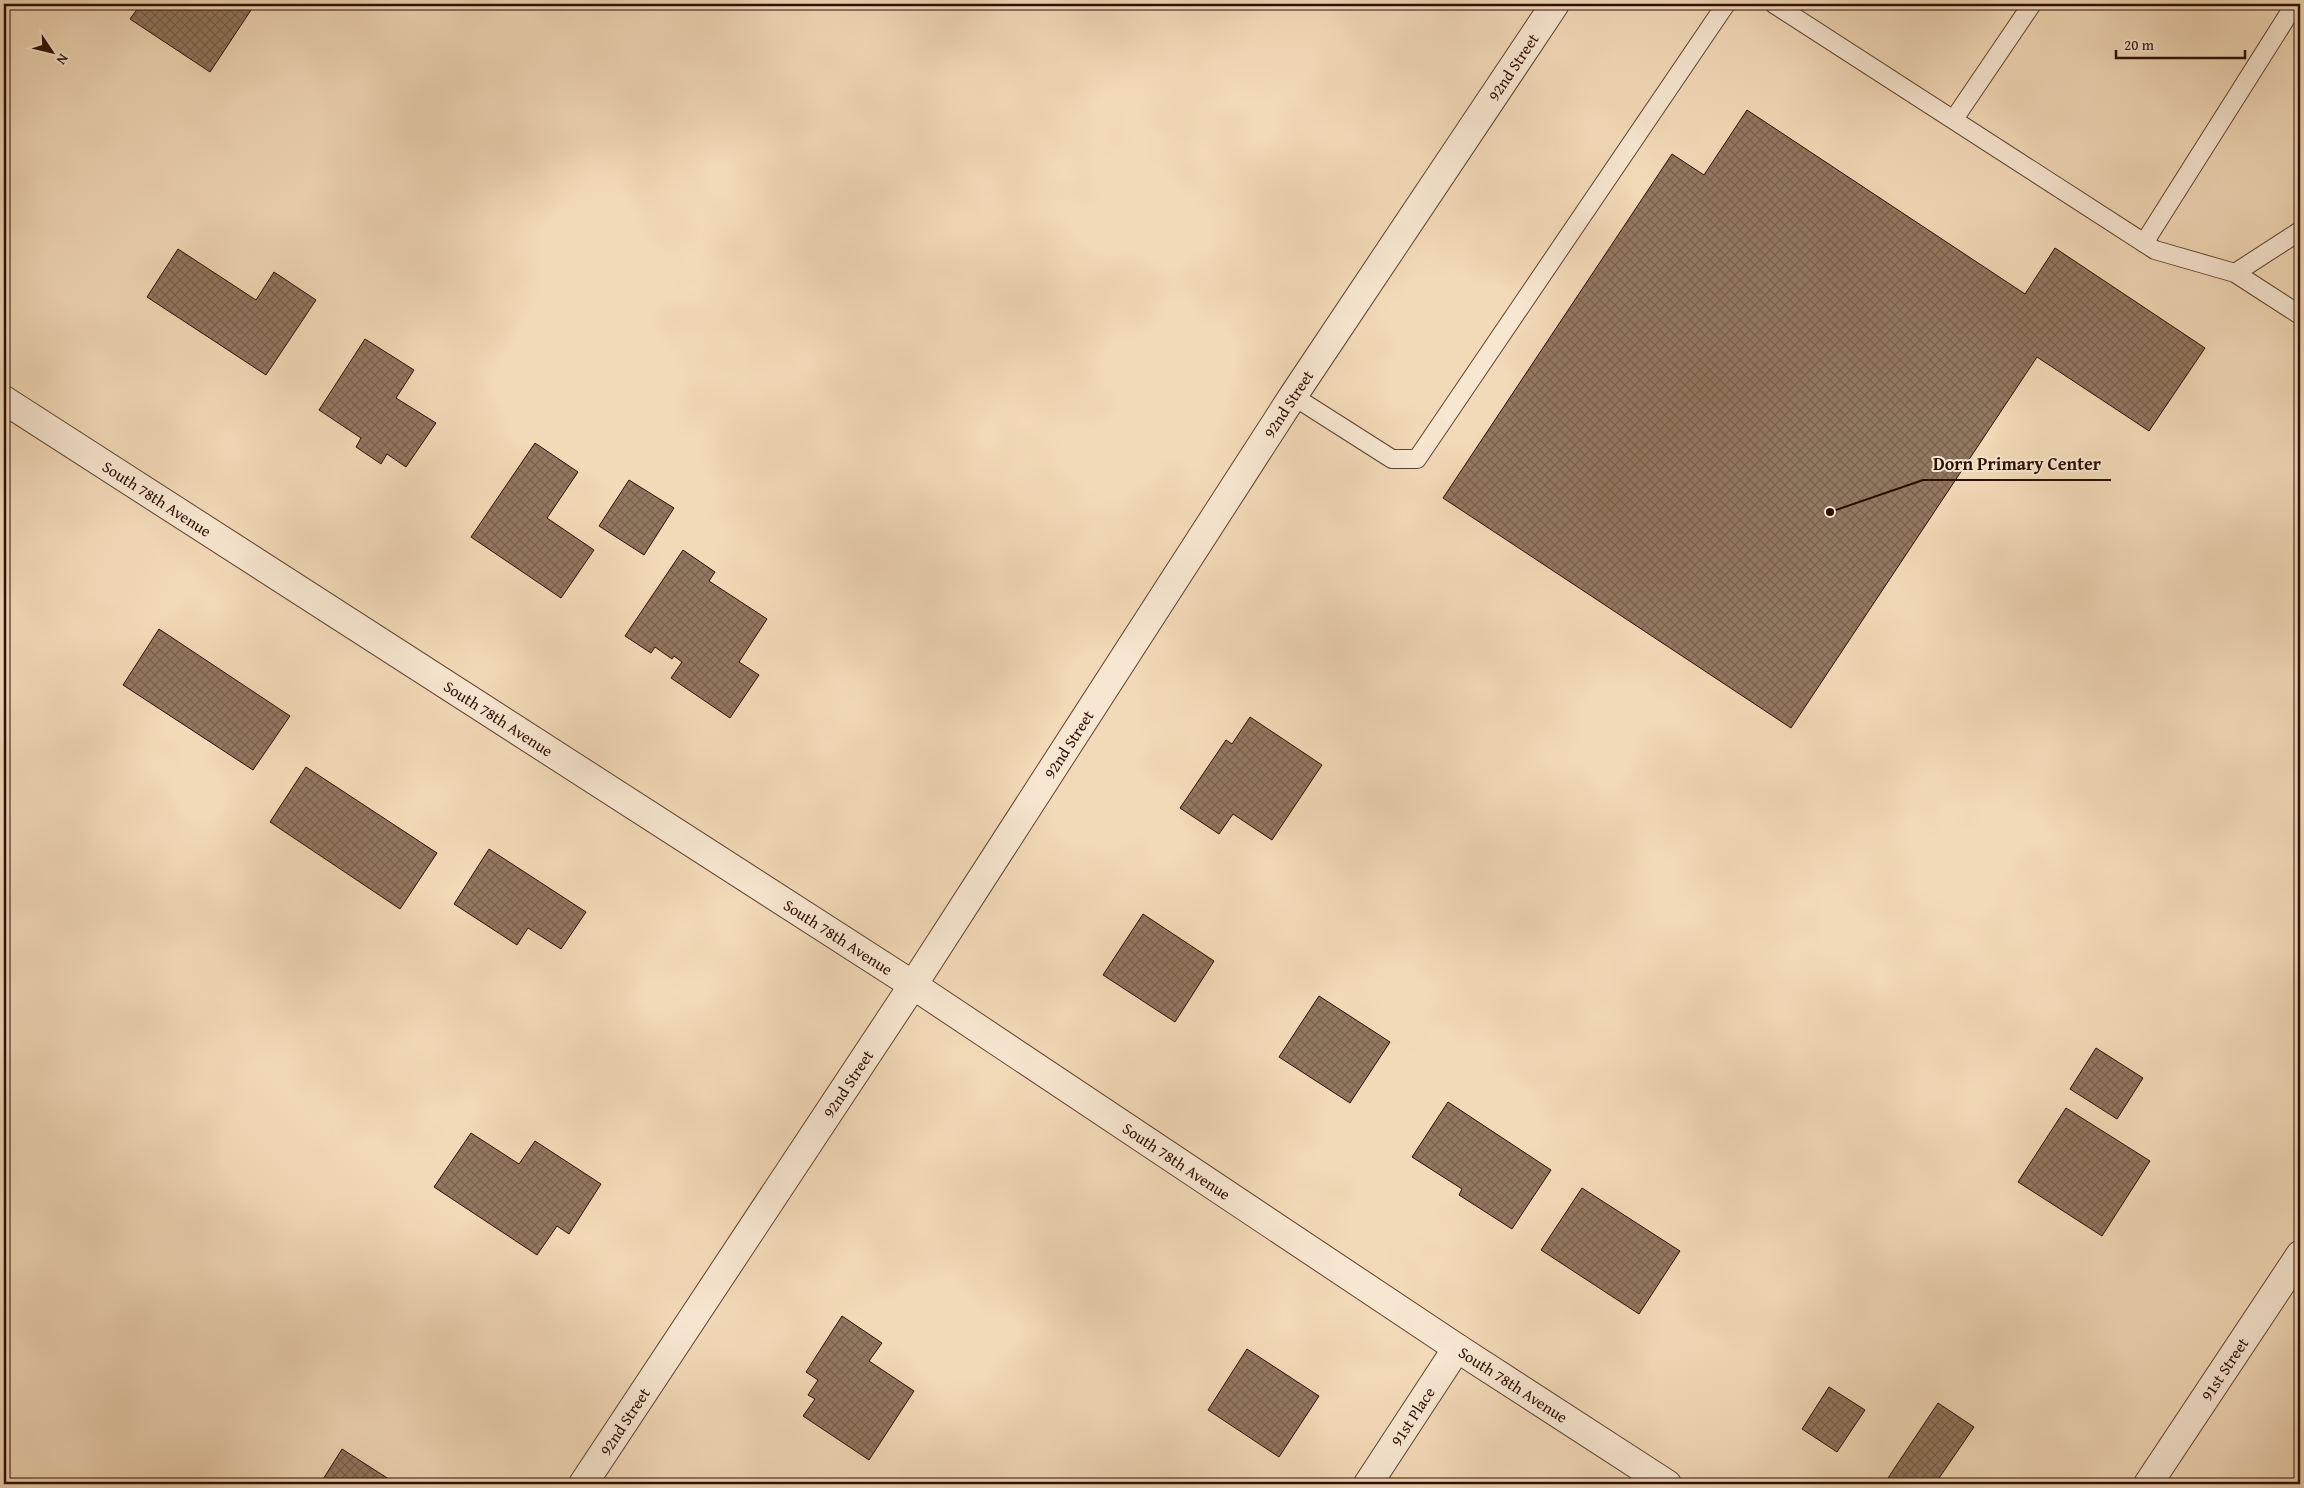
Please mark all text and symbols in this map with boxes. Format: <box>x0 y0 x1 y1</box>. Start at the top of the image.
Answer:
north arrow <box>28 28 78 78</box>
street label: 92nd Street <box>1482 28 1544 106</box>
scale bar <box>2116 28 2245 60</box>
text: 20 m <box>2124 34 2155 55</box>
text: N <box>51 50 74 70</box>
street label: 92nd Street <box>1257 365 1319 443</box>
callout: Dorn Primary Center <box>1923 447 2111 480</box>
text: Dorn Primary Center <box>1933 450 2102 477</box>
street label: South 78th Avenue <box>98 454 216 543</box>
street label: South 78th Avenue <box>439 674 558 762</box>
street label: 92nd Street <box>1038 705 1100 783</box>
street label: South 78th Avenue <box>779 893 897 981</box>
street label: 92nd Street <box>817 1045 879 1122</box>
street label: South 78th Avenue <box>1118 1116 1236 1206</box>
street label: 91st Street <box>2195 1332 2254 1405</box>
street label: South 78th Avenue <box>1454 1340 1572 1429</box>
street label: 92nd Street <box>593 1382 656 1460</box>
street label: 91st Place <box>1384 1382 1441 1451</box>

